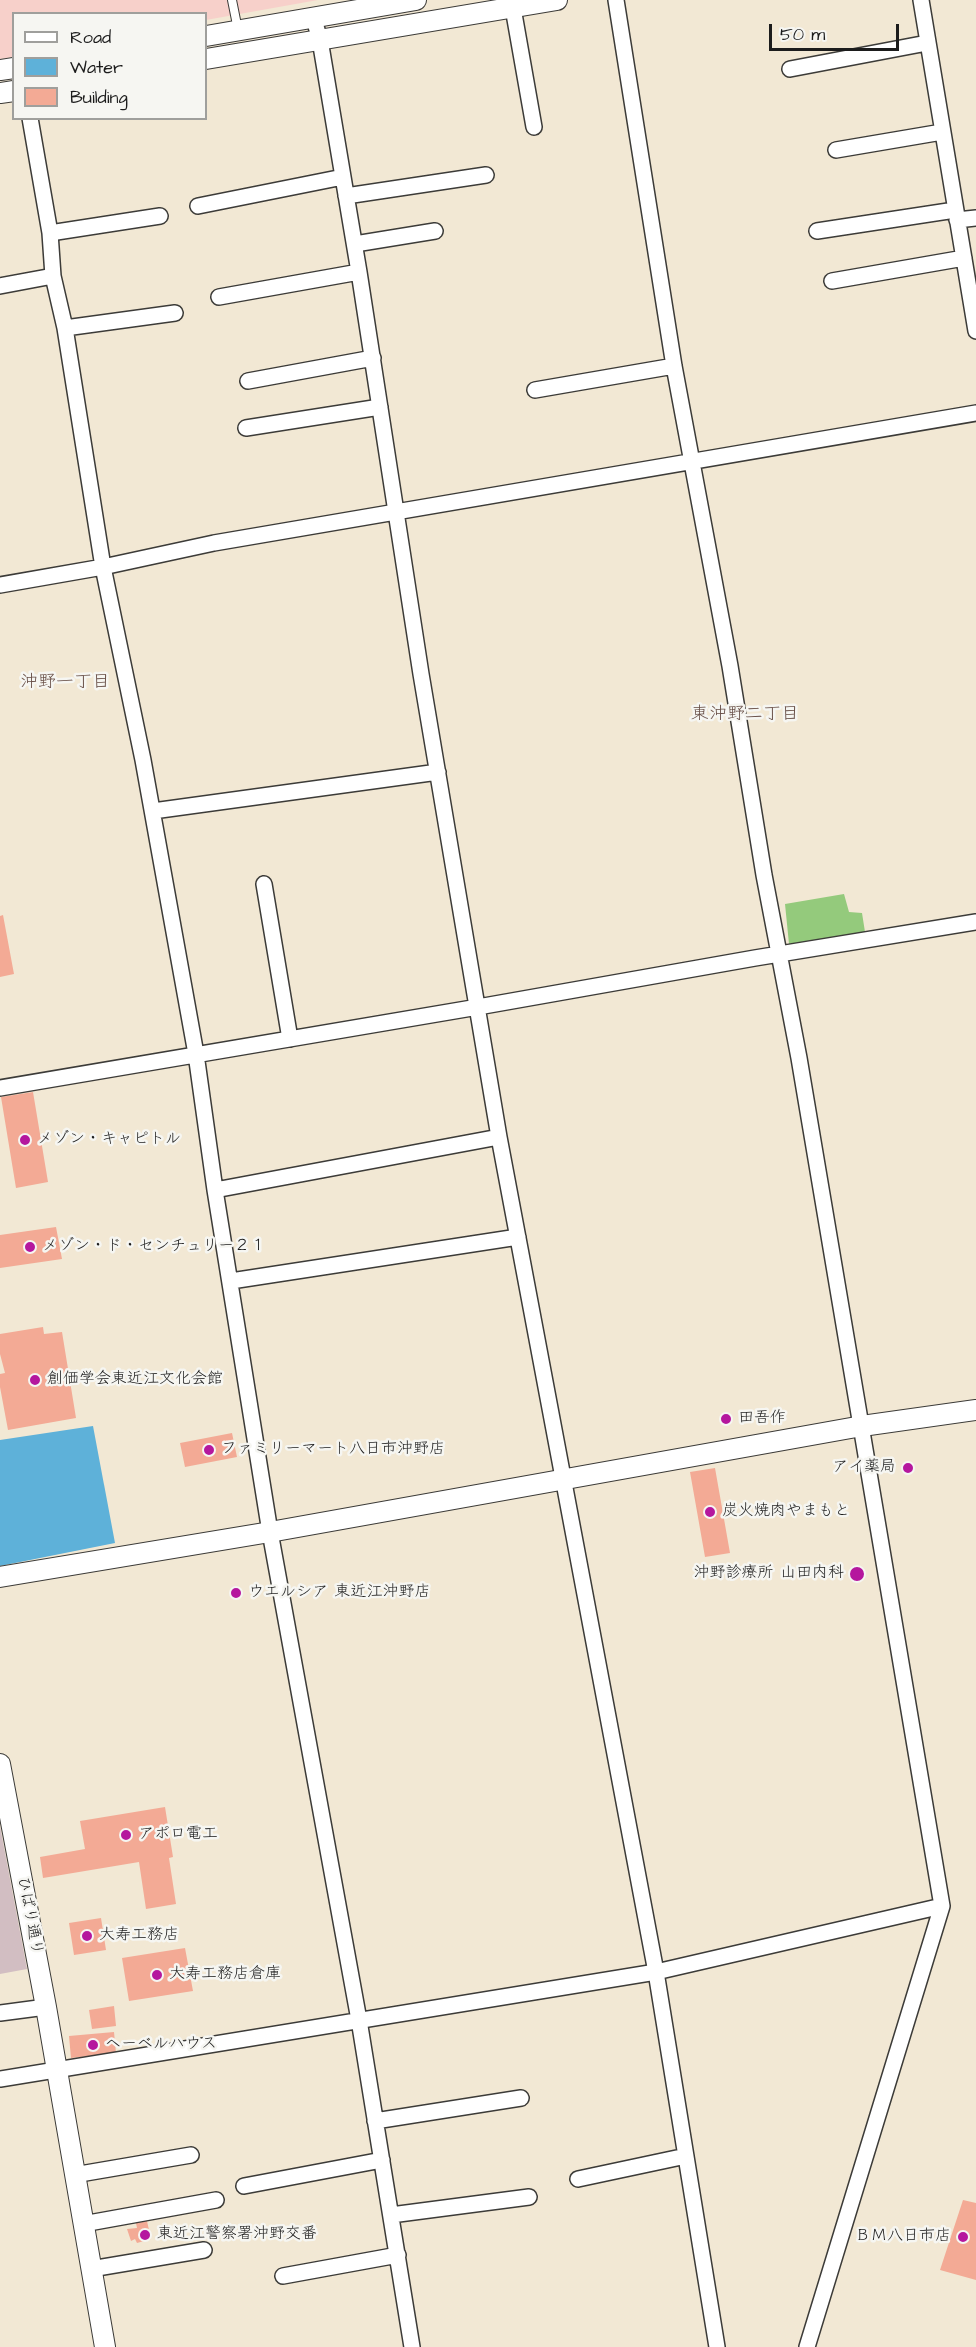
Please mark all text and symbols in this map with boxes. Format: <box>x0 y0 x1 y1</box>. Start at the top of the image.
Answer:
legend <box>12 12 207 120</box>
scale bar <box>772 12 902 50</box>
text: 50 m <box>780 22 825 47</box>
text: Road <box>70 25 111 50</box>
text: Water <box>70 55 123 80</box>
text: Building <box>70 85 128 110</box>
district label: 沖野一丁目 <box>20 672 110 694</box>
district label: 東沖野二丁目 <box>691 704 799 726</box>
place label: メゾン・キャピトル <box>37 1130 181 1150</box>
marker: メゾン・キャピトル <box>18 1133 32 1147</box>
place label: メゾン・ド・センチュリー２１ <box>42 1237 266 1257</box>
marker: メゾン・ド・センチュリー２１ <box>23 1240 37 1254</box>
place label: 創価学会東近江文化会館 <box>47 1370 223 1390</box>
marker: 創価学会東近江文化会館 <box>28 1373 42 1387</box>
place label: 田吾作 <box>738 1409 786 1429</box>
marker: 田吾作 <box>719 1412 733 1426</box>
place label: ファミリーマート八日市沖野店 <box>221 1440 445 1460</box>
marker: ファミリーマート八日市沖野店 <box>202 1443 216 1457</box>
place label: アイ薬局 <box>832 1458 896 1478</box>
marker: アイ薬局 <box>901 1461 915 1475</box>
place label: 炭火焼肉やまもと <box>722 1502 850 1522</box>
marker: 炭火焼肉やまもと <box>703 1505 717 1519</box>
place label: 沖野診療所 山田内科 <box>694 1564 844 1584</box>
marker: 沖野診療所 山田内科 <box>848 1565 866 1583</box>
place label: ウエルシア 東近江沖野店 <box>248 1583 430 1603</box>
marker: ウエルシア 東近江沖野店 <box>229 1586 243 1600</box>
place label: アポロ電工 <box>138 1825 218 1845</box>
marker: アポロ電工 <box>119 1828 133 1842</box>
street label: ひばり通り <box>12 1875 46 1957</box>
place label: 大寿工務店 <box>99 1926 179 1946</box>
marker: 大寿工務店 <box>80 1929 94 1943</box>
place label: 大寿工務店倉庫 <box>169 1965 281 1985</box>
marker: 大寿工務店倉庫 <box>150 1968 164 1982</box>
place label: ヘーベルハウス <box>105 2035 217 2055</box>
marker: ヘーベルハウス <box>86 2038 100 2052</box>
place label: 東近江警察署沖野交番 <box>157 2225 317 2245</box>
place label: ＢＭ八日市店 <box>855 2227 951 2247</box>
marker: 東近江警察署沖野交番 <box>138 2228 152 2242</box>
marker: ＢＭ八日市店 <box>956 2230 970 2244</box>

